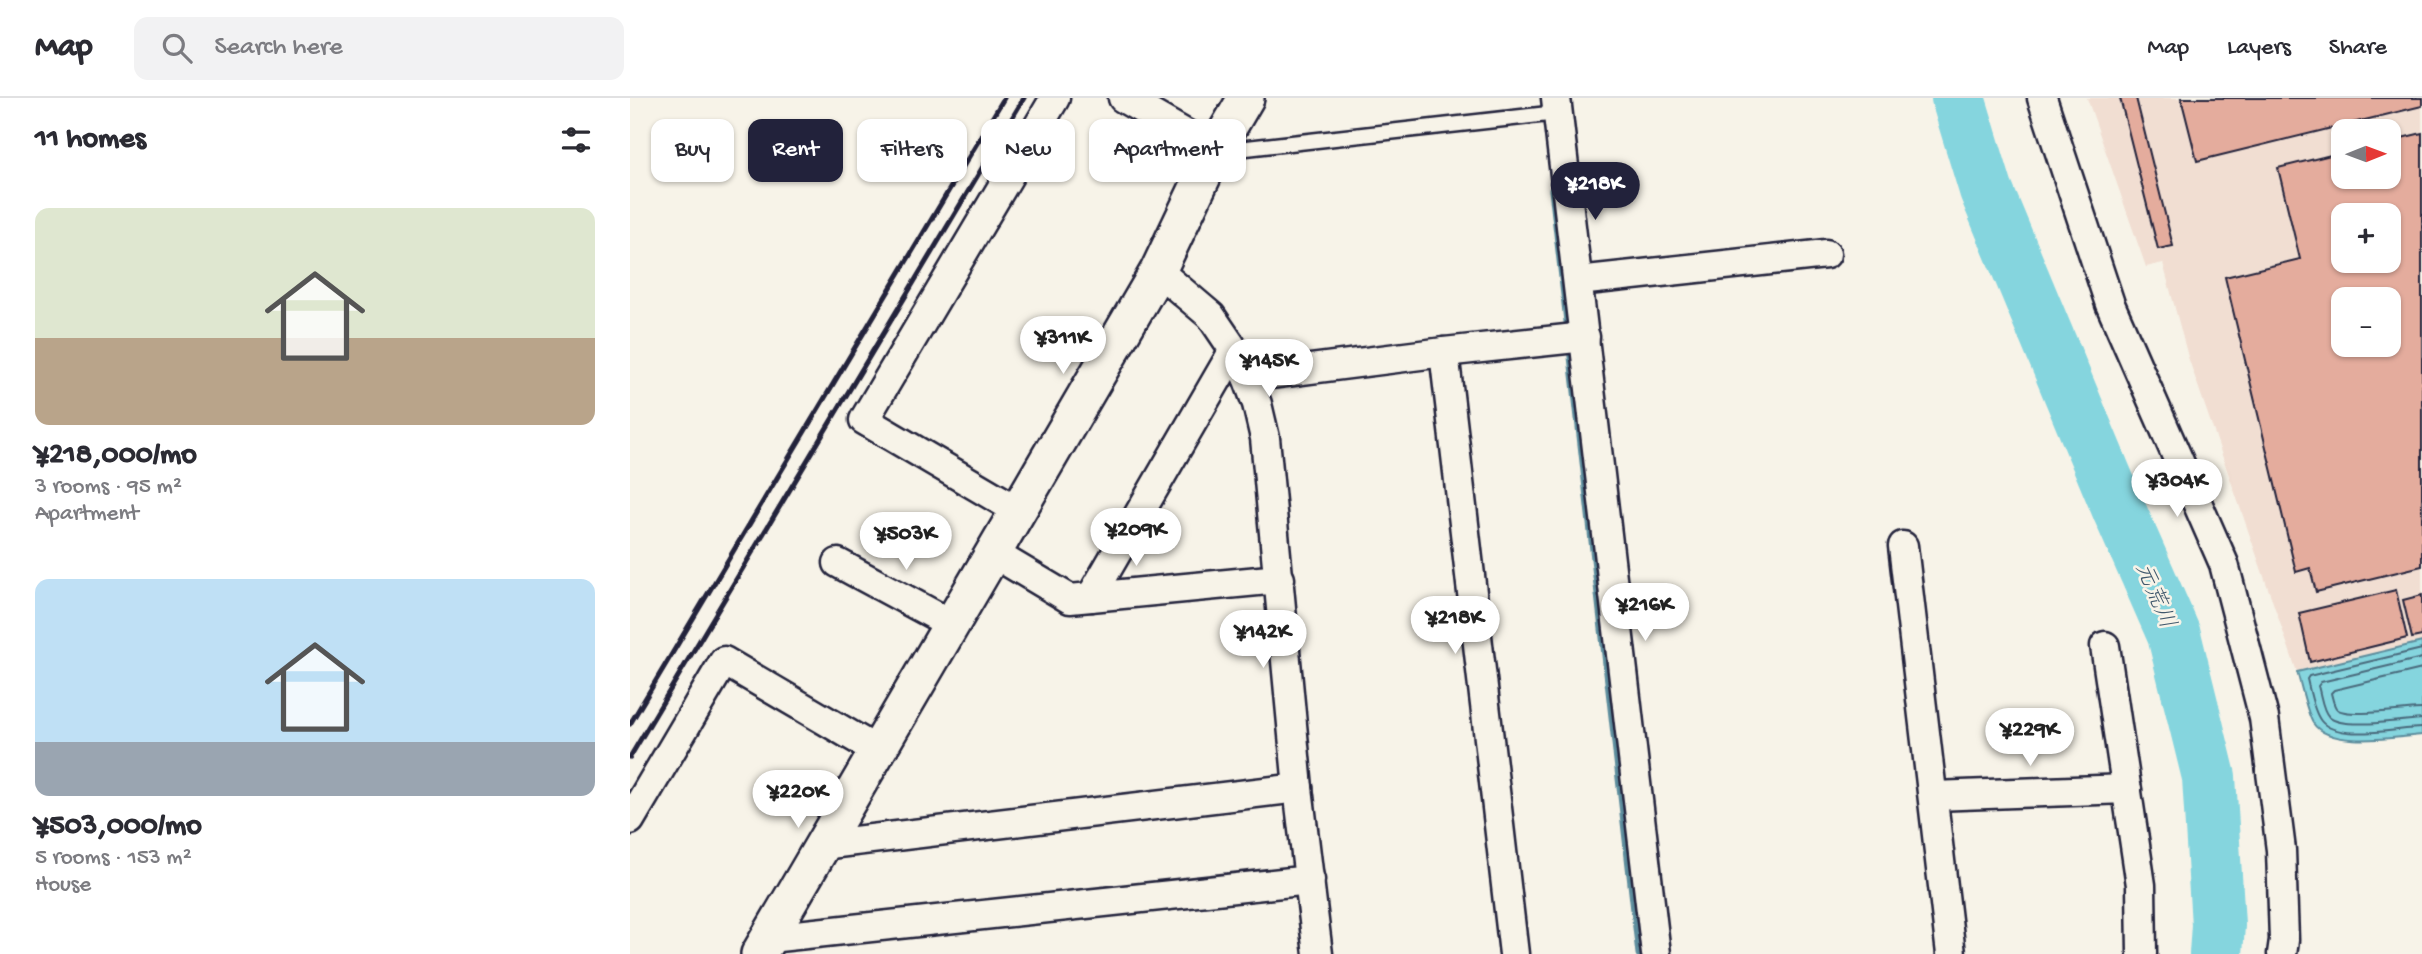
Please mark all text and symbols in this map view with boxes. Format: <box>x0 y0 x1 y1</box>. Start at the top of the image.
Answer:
search box <box>134 17 624 80</box>
text: Map <box>35 29 92 67</box>
icon: search <box>158 29 196 67</box>
text: Search here <box>214 33 343 64</box>
text: Map <box>2147 34 2189 63</box>
text: Layers <box>2227 34 2291 63</box>
text: Share <box>2329 34 2387 63</box>
chip: Buy <box>651 119 734 182</box>
chip: Rent <box>748 119 843 182</box>
chip: Filters <box>857 119 967 182</box>
chip: New <box>981 119 1075 182</box>
chip: Apartment <box>1089 119 1246 182</box>
north arrow <box>2331 119 2401 189</box>
map controls <box>2331 119 2401 357</box>
icon: filters <box>557 121 595 159</box>
text: 11 homes <box>35 123 146 158</box>
pin: ¥218K <box>1546 162 1644 222</box>
text: ¥218K <box>1567 171 1623 198</box>
button: + <box>2331 203 2401 273</box>
icon: home <box>252 253 378 379</box>
button: − <box>2331 287 2401 357</box>
pin: ¥311K <box>1014 316 1112 376</box>
text: ¥311K <box>1036 325 1090 352</box>
pin: ¥145K <box>1220 340 1318 399</box>
text: ¥145K <box>1241 348 1297 375</box>
text: ¥218,000/mo <box>35 439 197 474</box>
pin: ¥304K <box>2128 460 2226 519</box>
text: ¥304K <box>2147 468 2207 495</box>
text: 3 rooms · 95 m² <box>35 474 182 501</box>
text: Apartment <box>35 501 139 528</box>
pin: ¥209K <box>1087 508 1185 568</box>
pin: ¥503K <box>857 512 955 572</box>
text: ¥209K <box>1106 517 1166 544</box>
text: ¥503K <box>876 521 936 548</box>
water label: 元荒川 <box>2128 559 2181 633</box>
pin: ¥216K <box>1596 584 1694 643</box>
text: ¥216K <box>1617 592 1673 619</box>
pin: ¥218K <box>1406 596 1504 656</box>
text: ¥218K <box>1427 605 1483 632</box>
pin: ¥142K <box>1214 610 1312 670</box>
text: ¥142K <box>1236 619 1290 646</box>
icon: home <box>252 624 378 750</box>
pin: ¥229K <box>1981 708 2079 768</box>
text: ¥229K <box>2001 717 2059 744</box>
pin: ¥220K <box>749 770 847 830</box>
text: ¥220K <box>769 779 827 806</box>
text: ¥503,000/mo <box>35 810 202 845</box>
text: 5 rooms · 153 m² <box>35 845 192 872</box>
text: House <box>35 872 91 899</box>

